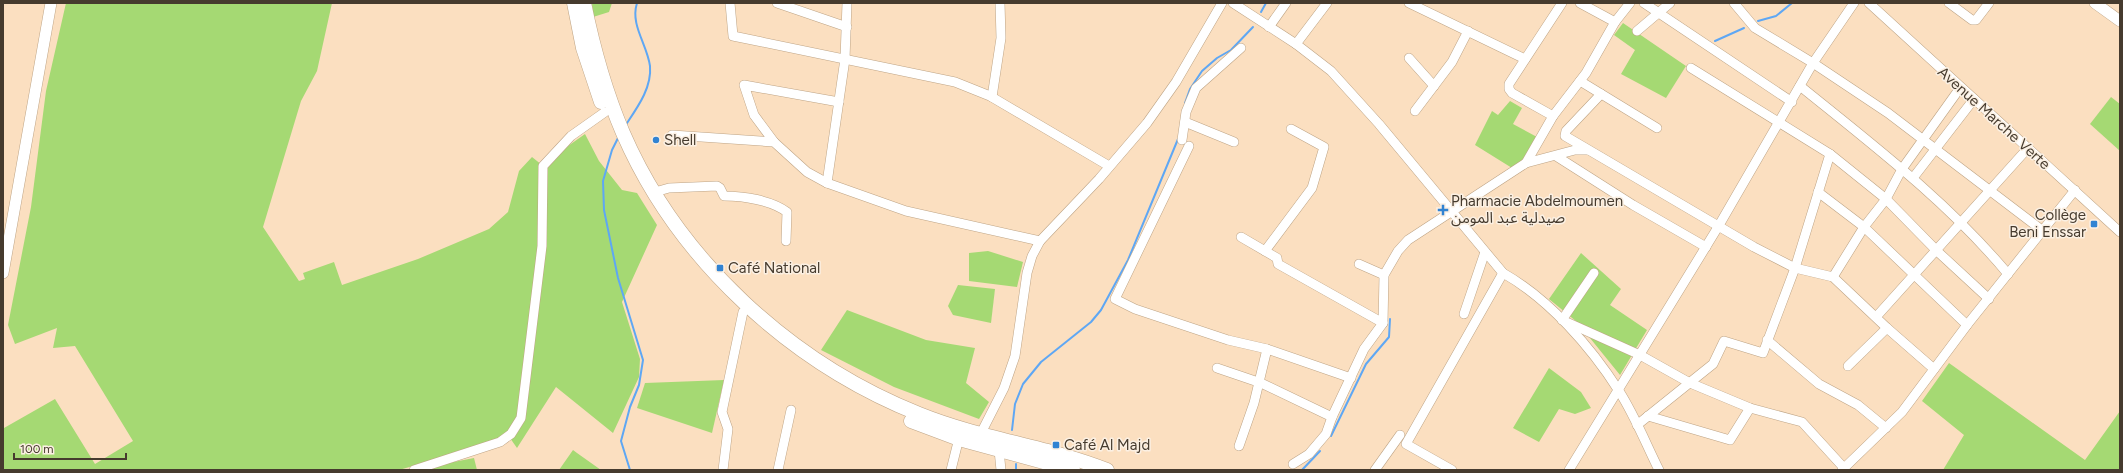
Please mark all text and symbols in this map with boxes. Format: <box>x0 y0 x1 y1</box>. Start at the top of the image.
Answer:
street label: Avenue Marche Verte <box>1934 63 2054 173</box>
place label: Shell <box>664 131 696 149</box>
marker: Shell <box>651 135 661 145</box>
place label: Pharmacie Abdelmoumen صيدلية عبد المومن <box>1451 192 1623 227</box>
marker: Pharmacie Abdelmoumen صيدلية عبد المومن <box>1438 205 1448 215</box>
place label: Collège Beni Enssar <box>2009 206 2086 241</box>
marker: Collège Beni Enssar <box>2089 219 2099 229</box>
place label: Café National <box>728 259 820 277</box>
marker: Café National <box>715 263 725 273</box>
scale bar <box>14 435 126 461</box>
place label: Café Al Majd <box>1064 436 1150 454</box>
marker: Café Al Majd <box>1051 440 1061 450</box>
text: 100 m <box>20 442 54 456</box>

